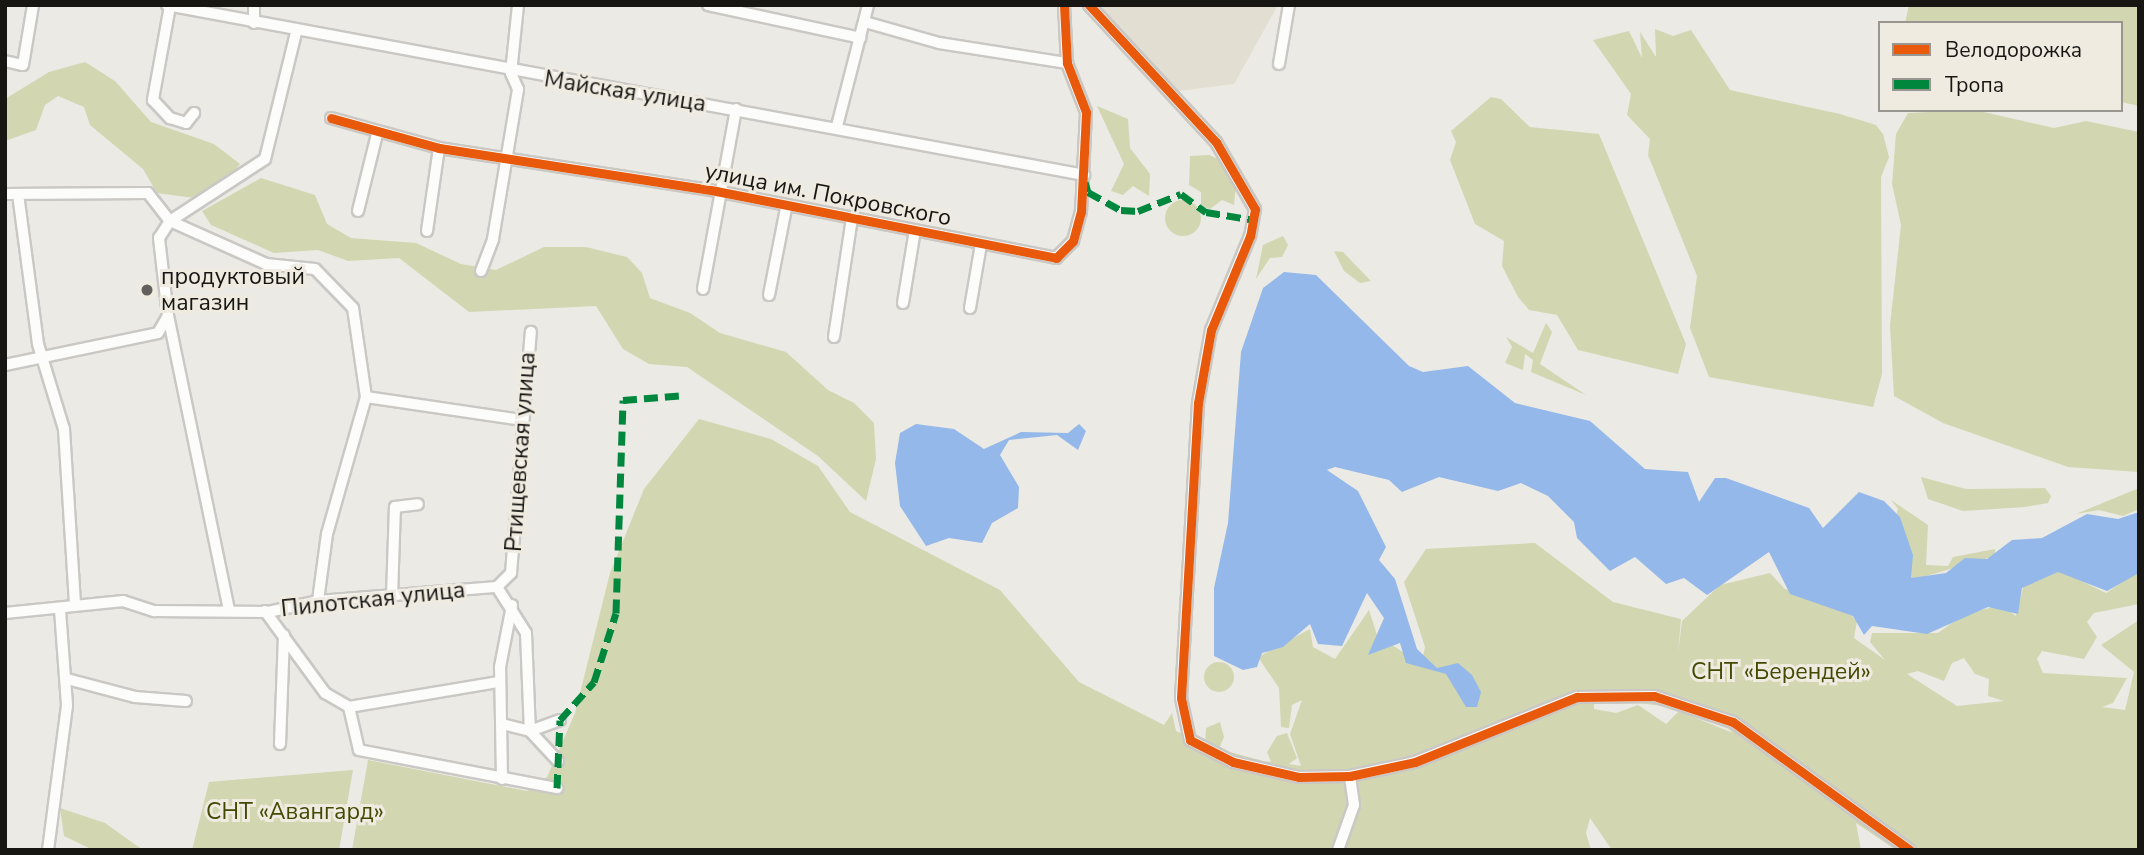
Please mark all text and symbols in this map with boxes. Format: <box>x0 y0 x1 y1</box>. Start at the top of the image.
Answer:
legend <box>1878 21 2123 112</box>
text: Велодорожка <box>1945 36 2082 64</box>
street label: Майская улица <box>542 66 708 118</box>
text: Тропа <box>1945 71 2004 99</box>
street label: улица им. Покровского <box>702 158 954 232</box>
place label: продуктовый магазин <box>161 263 305 317</box>
marker: продуктовый магазин <box>139 282 155 298</box>
street label: Ртищевская улица <box>500 351 542 553</box>
street label: Пилотская улица <box>280 577 466 623</box>
park label: СНТ «Берендей» <box>1691 658 1871 686</box>
park label: СНТ «Авангард» <box>206 798 384 826</box>

